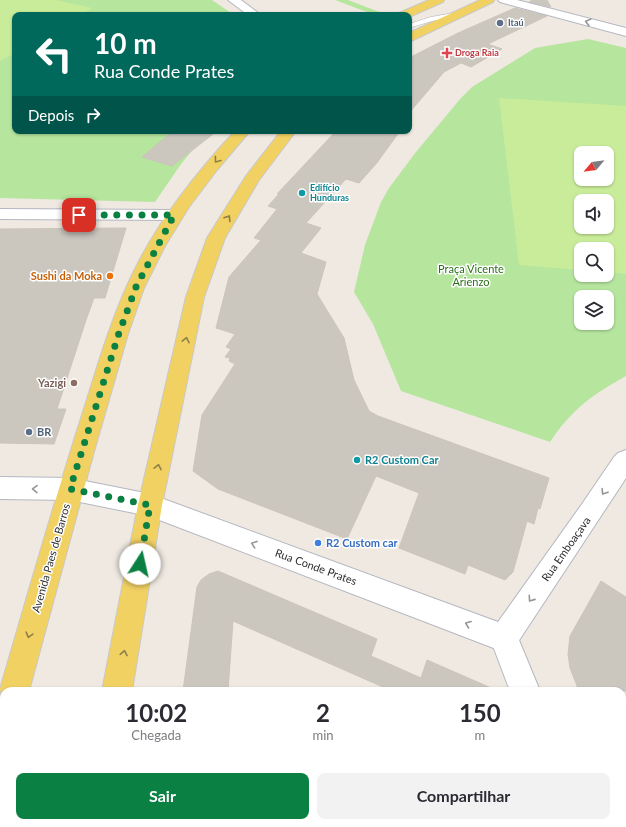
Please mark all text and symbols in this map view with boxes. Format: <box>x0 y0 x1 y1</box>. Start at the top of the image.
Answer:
place label: Itaú <box>508 17 524 28</box>
marker: Itaú <box>495 18 505 28</box>
one-way arrow <box>585 18 592 27</box>
text: 10 m <box>94 26 157 60</box>
icon: left <box>28 28 80 80</box>
place label: Droga Raia <box>455 47 499 58</box>
marker: Droga Raia <box>442 48 452 58</box>
text: Rua Conde Prates <box>94 60 234 82</box>
icon: right <box>82 104 104 126</box>
text: Depois <box>28 106 74 124</box>
north arrow <box>574 146 614 186</box>
map controls <box>574 146 614 330</box>
one-way arrow <box>215 156 222 163</box>
place label: Edifício Hunduras <box>310 182 349 203</box>
marker: Edifício Hunduras <box>297 188 307 198</box>
button: sound <box>574 194 614 234</box>
pin <box>62 198 96 232</box>
icon: arrive <box>68 204 90 226</box>
one-way arrow <box>223 215 230 222</box>
button: search <box>574 242 614 282</box>
park label: Praça Vicente Arienzo <box>438 262 504 288</box>
place label: Sushi da Moka <box>31 269 102 282</box>
marker: Sushi da Moka <box>105 271 115 281</box>
button: layers <box>574 290 614 330</box>
one-way arrow <box>181 337 189 343</box>
place label: Yazigi <box>37 376 66 389</box>
marker: Yazigi <box>69 378 79 388</box>
place label: BR <box>37 425 52 438</box>
marker: BR <box>24 427 34 437</box>
place label: R2 Custom Car <box>365 453 439 466</box>
marker: R2 Custom Car <box>352 455 362 465</box>
one-way arrow <box>154 464 162 471</box>
one-way arrow <box>32 485 38 493</box>
one-way arrow <box>601 488 609 495</box>
street label: Avenida Paes de Barros <box>29 502 72 614</box>
street label: Rua Emboaçava <box>539 514 593 583</box>
place label: R2 Custom car <box>326 536 399 549</box>
marker: R2 Custom car <box>313 538 323 548</box>
one-way arrow <box>251 541 258 549</box>
position arrow <box>119 543 161 585</box>
street label: Rua Conde Prates <box>274 546 359 587</box>
one-way arrow <box>528 595 536 602</box>
one-way arrow <box>464 621 471 629</box>
one-way arrow <box>26 632 34 638</box>
one-way arrow <box>119 649 128 656</box>
text: 10:02 <box>125 698 187 727</box>
text: 2 <box>316 698 330 727</box>
text: 150 <box>459 698 501 727</box>
text: Chegada <box>131 727 181 743</box>
text: min <box>313 727 334 743</box>
text: m <box>474 727 485 743</box>
button: Sair <box>16 773 309 819</box>
button: Compartilhar <box>317 773 610 819</box>

